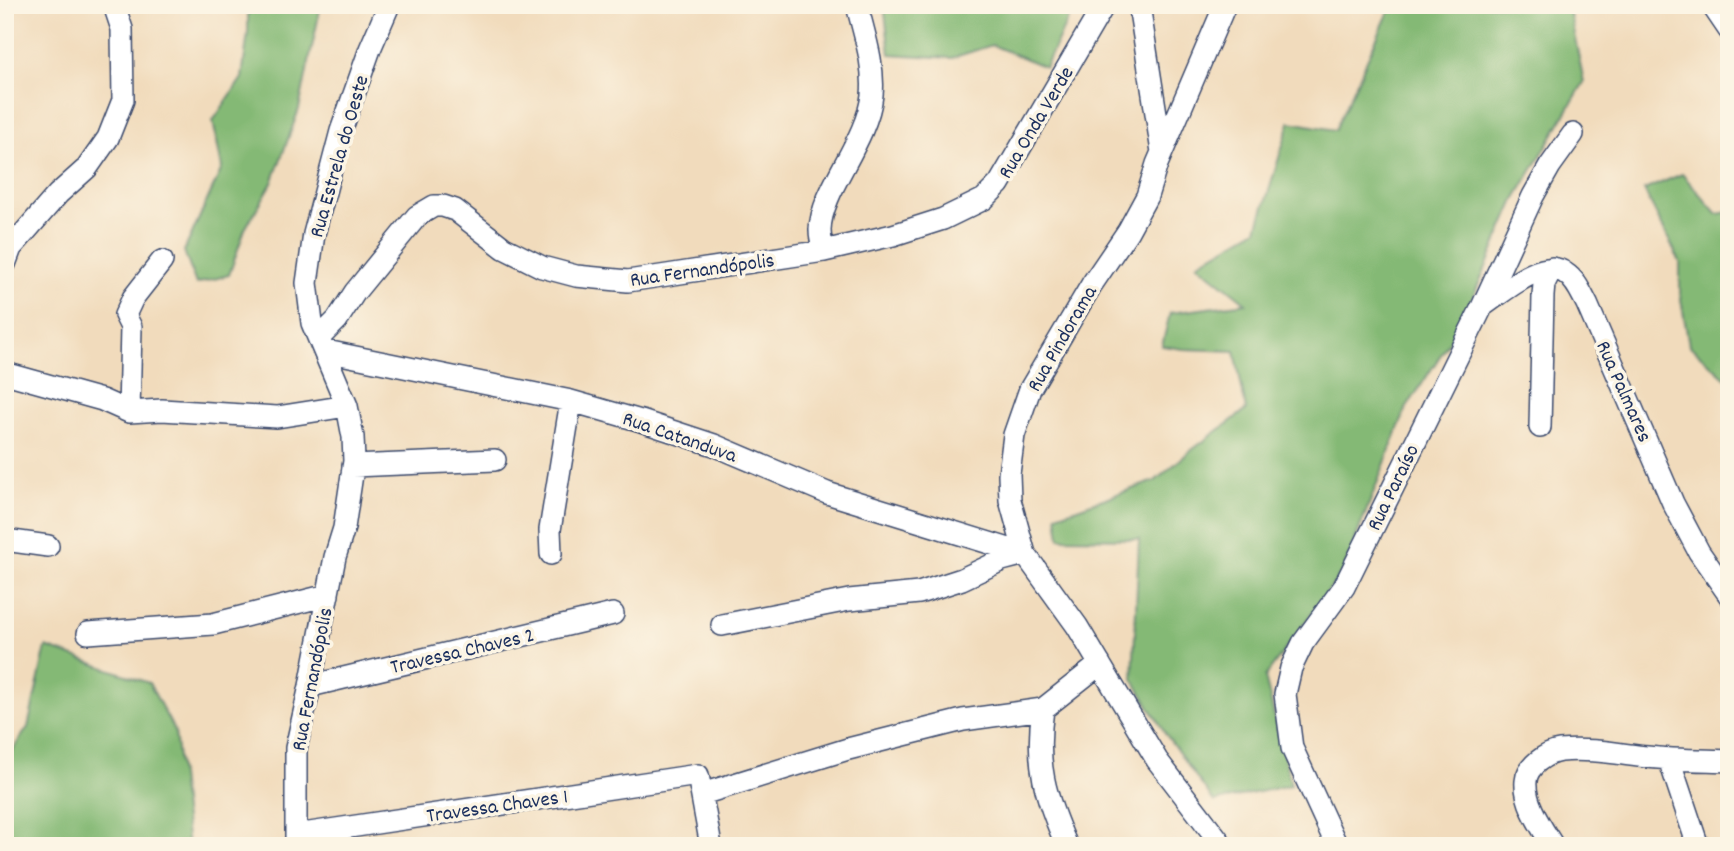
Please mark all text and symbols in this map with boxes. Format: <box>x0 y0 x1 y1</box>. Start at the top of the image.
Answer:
street label: Rua Onda Verde <box>992 62 1083 185</box>
street label: Rua Estrela do Oeste <box>303 72 378 242</box>
street label: Rua Fernandópolis <box>628 247 777 297</box>
street label: Rua Pindorama <box>1021 280 1107 398</box>
street label: Rua Palmares <box>1586 337 1658 448</box>
street label: Rua Catanduva <box>618 405 741 473</box>
street label: Rua Paraíso <box>1361 440 1429 537</box>
street label: Rua Fernandópolis <box>285 605 343 754</box>
street label: Travessa Chaves 2 <box>388 622 538 684</box>
street label: Travessa Chaves 1 <box>425 783 570 833</box>

